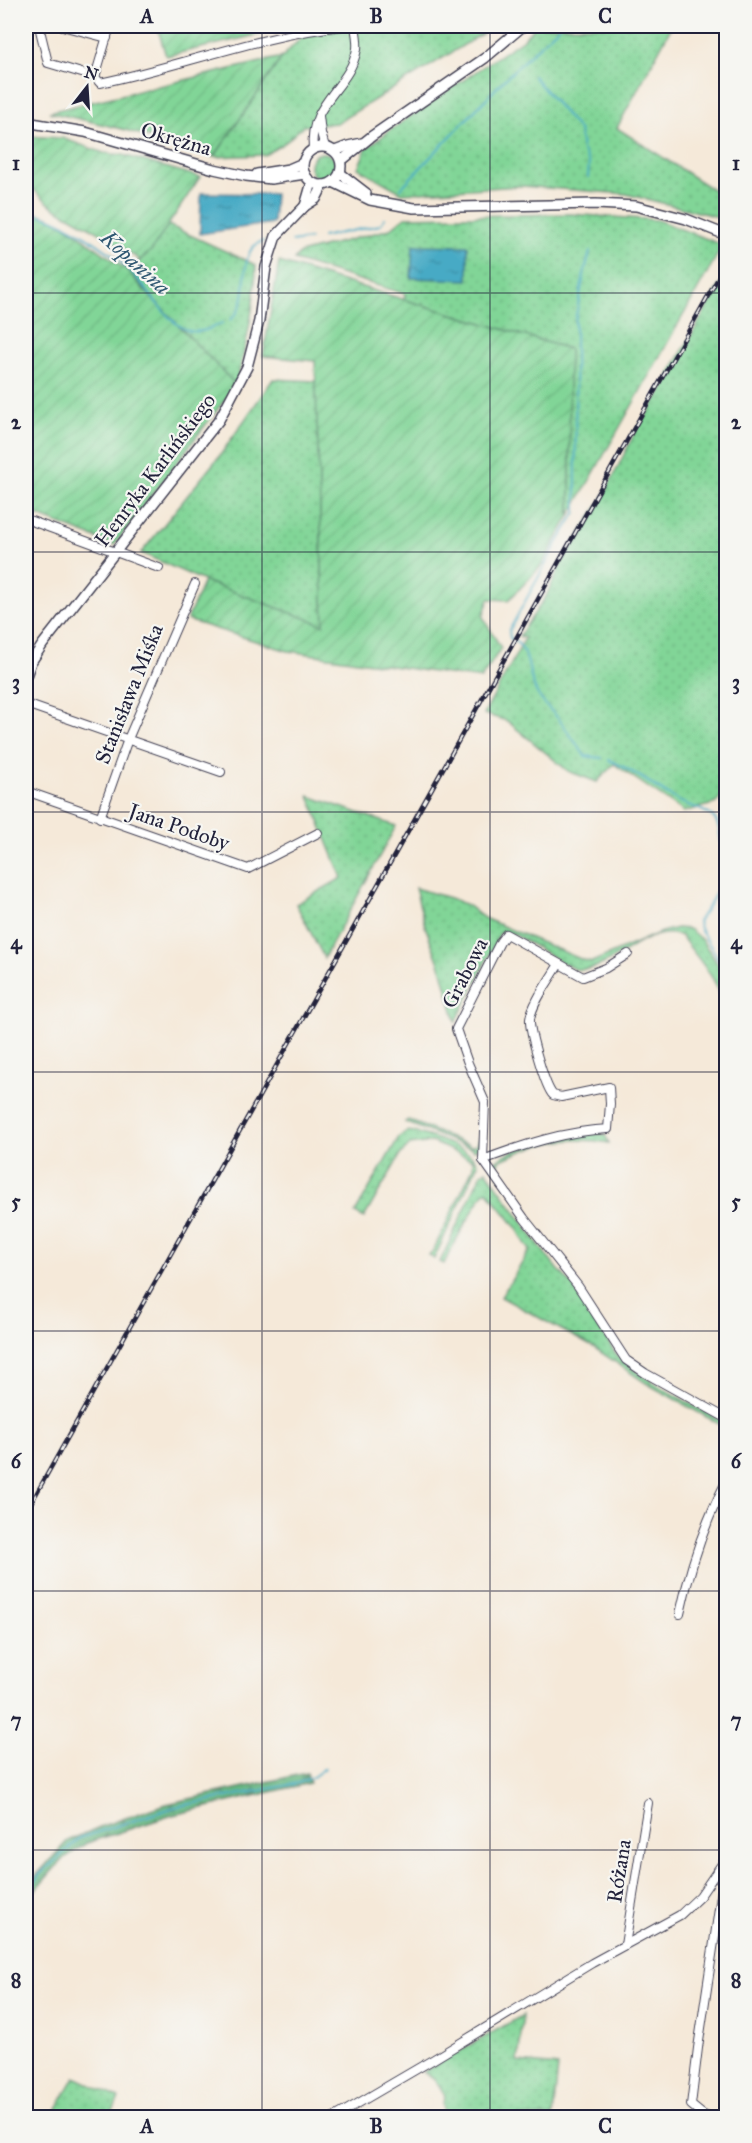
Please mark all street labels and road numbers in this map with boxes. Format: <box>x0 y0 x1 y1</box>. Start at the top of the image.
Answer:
street label: Okrężna <box>138 117 214 161</box>
street label: Henryka Karlińskiego <box>89 388 221 552</box>
street label: Stanisława Miśka <box>89 620 169 768</box>
street label: Jana Podoby <box>123 797 234 857</box>
street label: Grabowa <box>436 933 494 1013</box>
street label: Różana <box>601 1837 637 1905</box>

